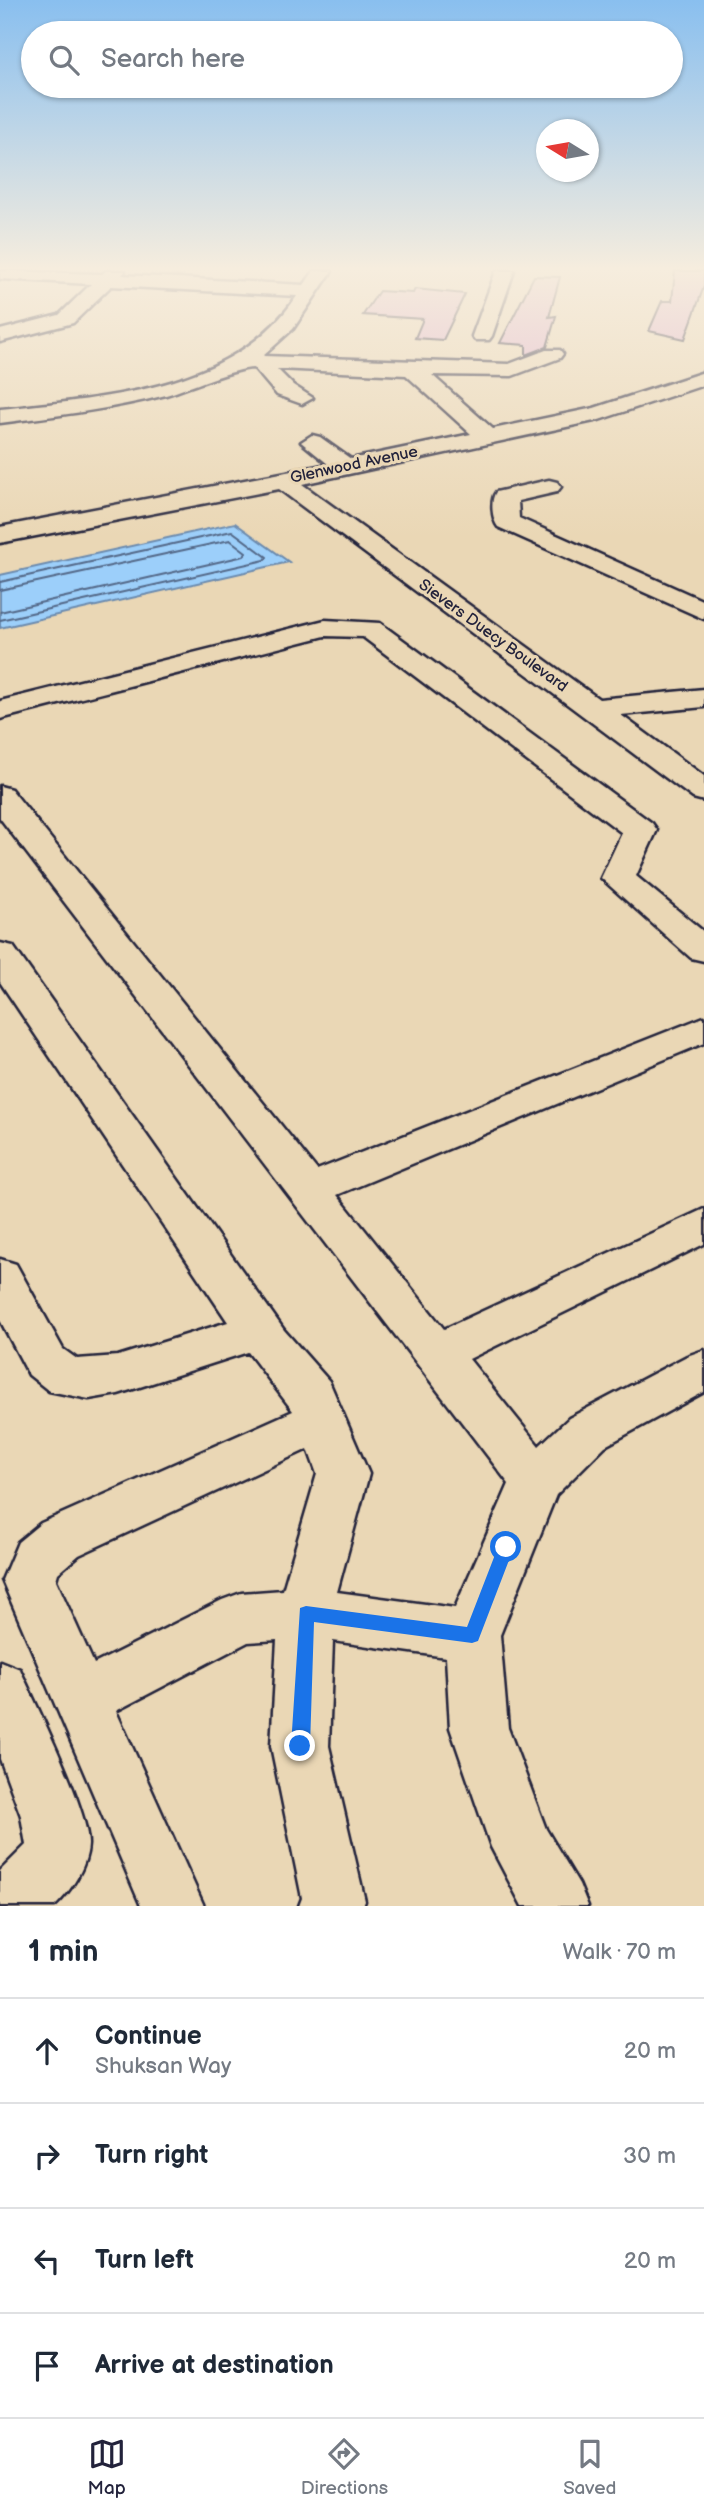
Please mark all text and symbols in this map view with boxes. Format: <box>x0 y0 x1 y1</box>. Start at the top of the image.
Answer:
search box <box>21 21 683 98</box>
icon: search <box>45 41 83 79</box>
text: Search here <box>101 44 245 75</box>
north arrow <box>536 119 599 182</box>
street label: Glenwood Avenue <box>289 442 420 488</box>
street label: Sievers Duecy Boulevard <box>415 576 571 696</box>
route start <box>490 1531 521 1562</box>
route end <box>284 1730 315 1761</box>
text: 1 min <box>28 1934 98 1970</box>
text: Walk · 70 m <box>562 1938 676 1966</box>
text: Continue <box>95 2021 202 2052</box>
icon: ahead <box>28 2032 66 2070</box>
text: 20 m <box>624 2037 676 2065</box>
text: Shuksan Way <box>95 2052 231 2080</box>
icon: right <box>28 2137 66 2175</box>
text: Turn right <box>95 2140 208 2171</box>
text: 30 m <box>623 2142 676 2170</box>
icon: left <box>28 2242 66 2280</box>
text: Turn left <box>95 2245 194 2276</box>
text: 20 m <box>624 2247 676 2275</box>
icon: arrive <box>28 2347 66 2385</box>
text: Arrive at destination <box>95 2350 334 2381</box>
tab: Map <box>88 2435 126 2500</box>
tab: Directions <box>301 2435 388 2500</box>
tab: Saved <box>563 2435 616 2500</box>

